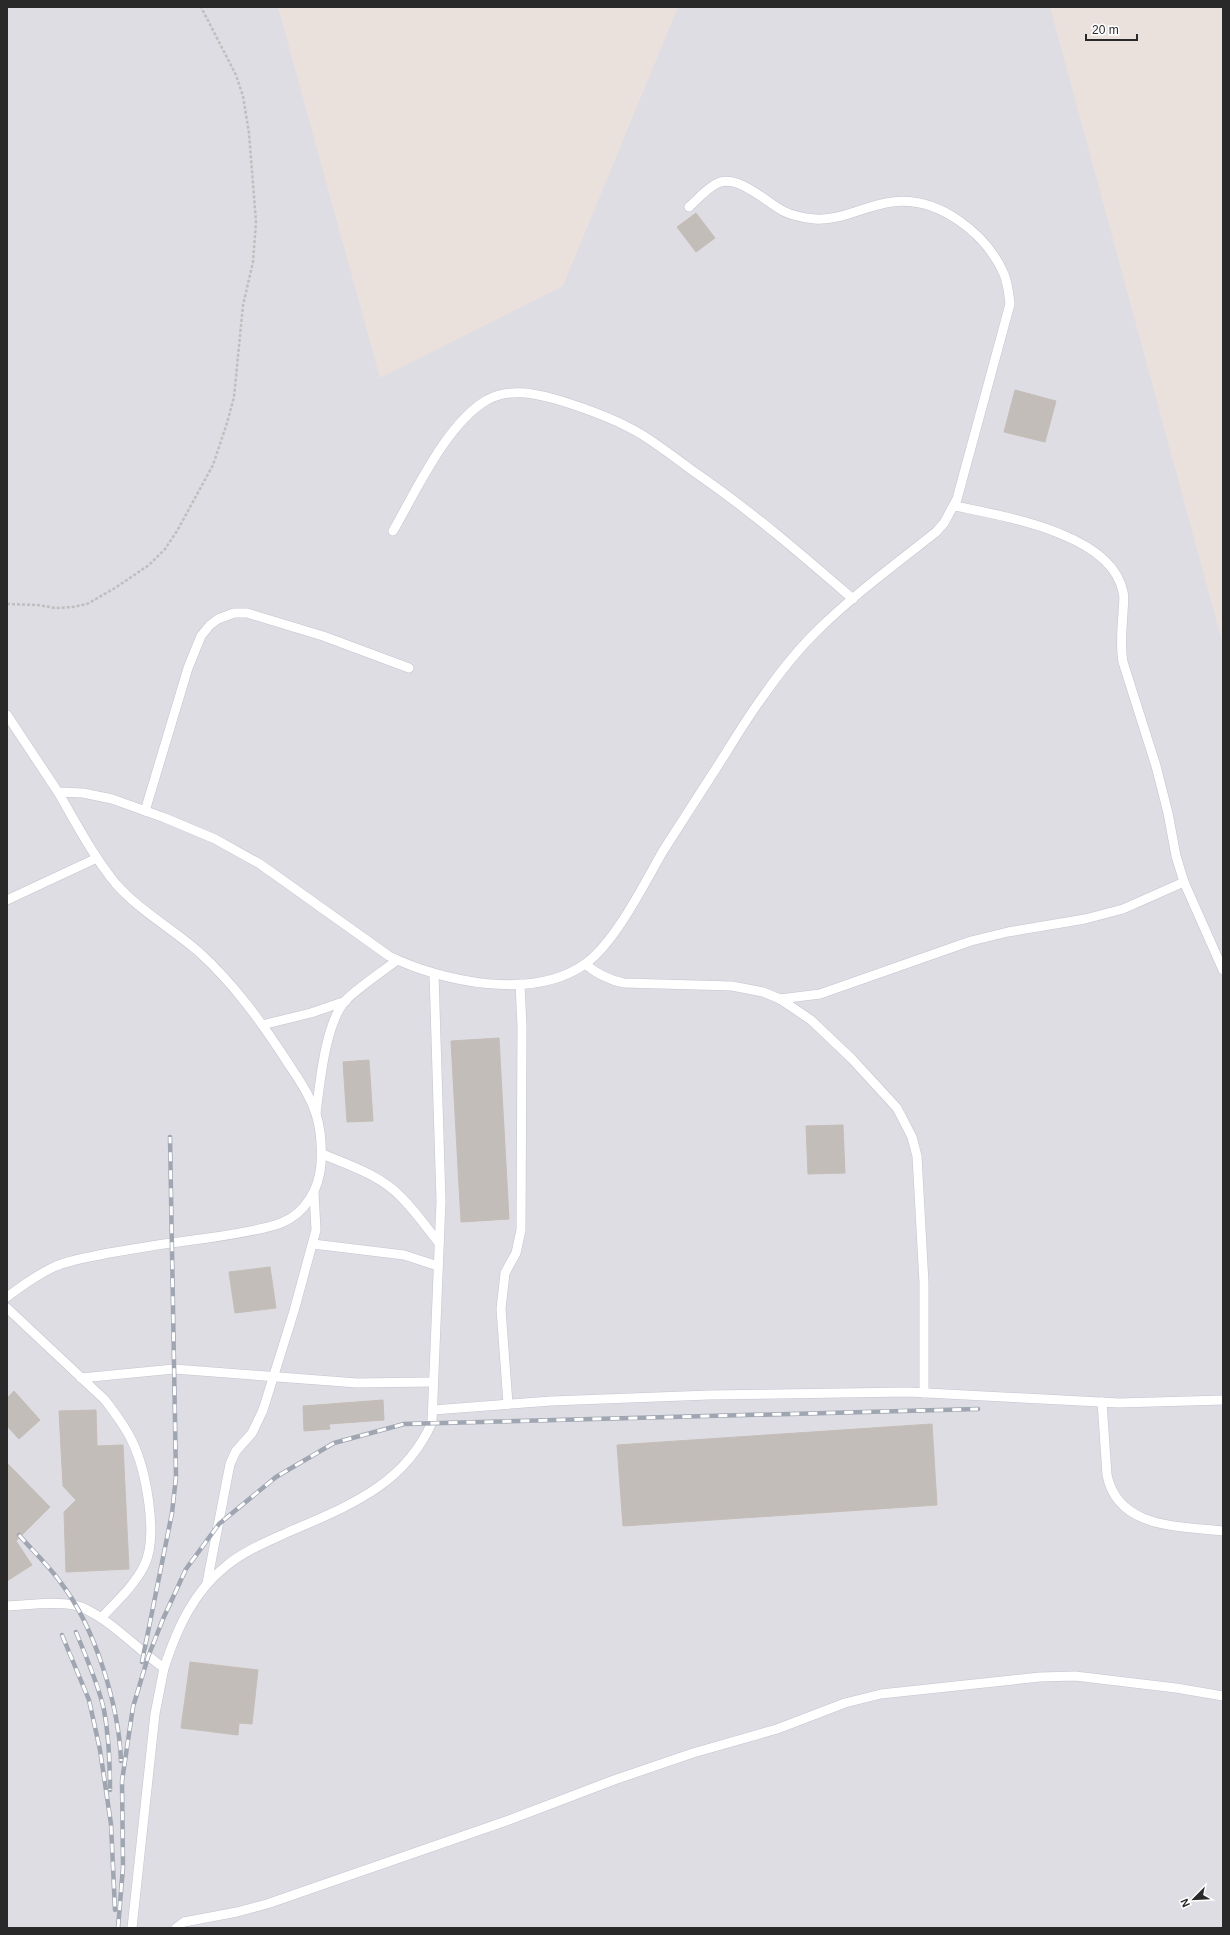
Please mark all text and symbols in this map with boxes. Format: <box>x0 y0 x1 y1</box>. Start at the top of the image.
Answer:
scale bar <box>1086 16 1137 42</box>
text: 20 m <box>1092 23 1119 37</box>
north arrow <box>1174 1879 1214 1919</box>
text: N <box>1178 1897 1192 1909</box>

